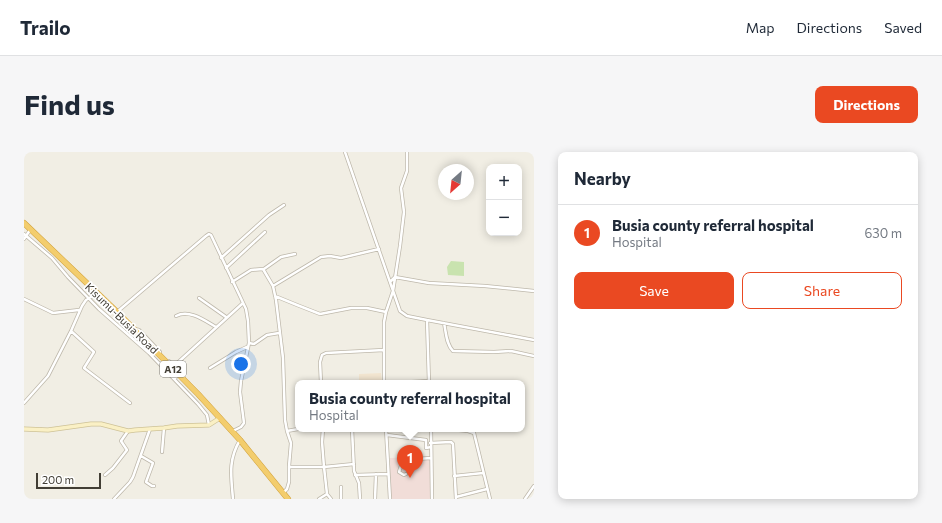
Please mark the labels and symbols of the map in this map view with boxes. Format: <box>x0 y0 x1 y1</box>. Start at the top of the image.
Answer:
north arrow <box>438 164 474 200</box>
street label: Kisumu-Busia Road <box>83 280 161 356</box>
your location <box>231 354 251 374</box>
road number: A12 <box>160 361 186 377</box>
pin: 1 <box>397 445 423 478</box>
scale bar <box>36 471 101 490</box>

